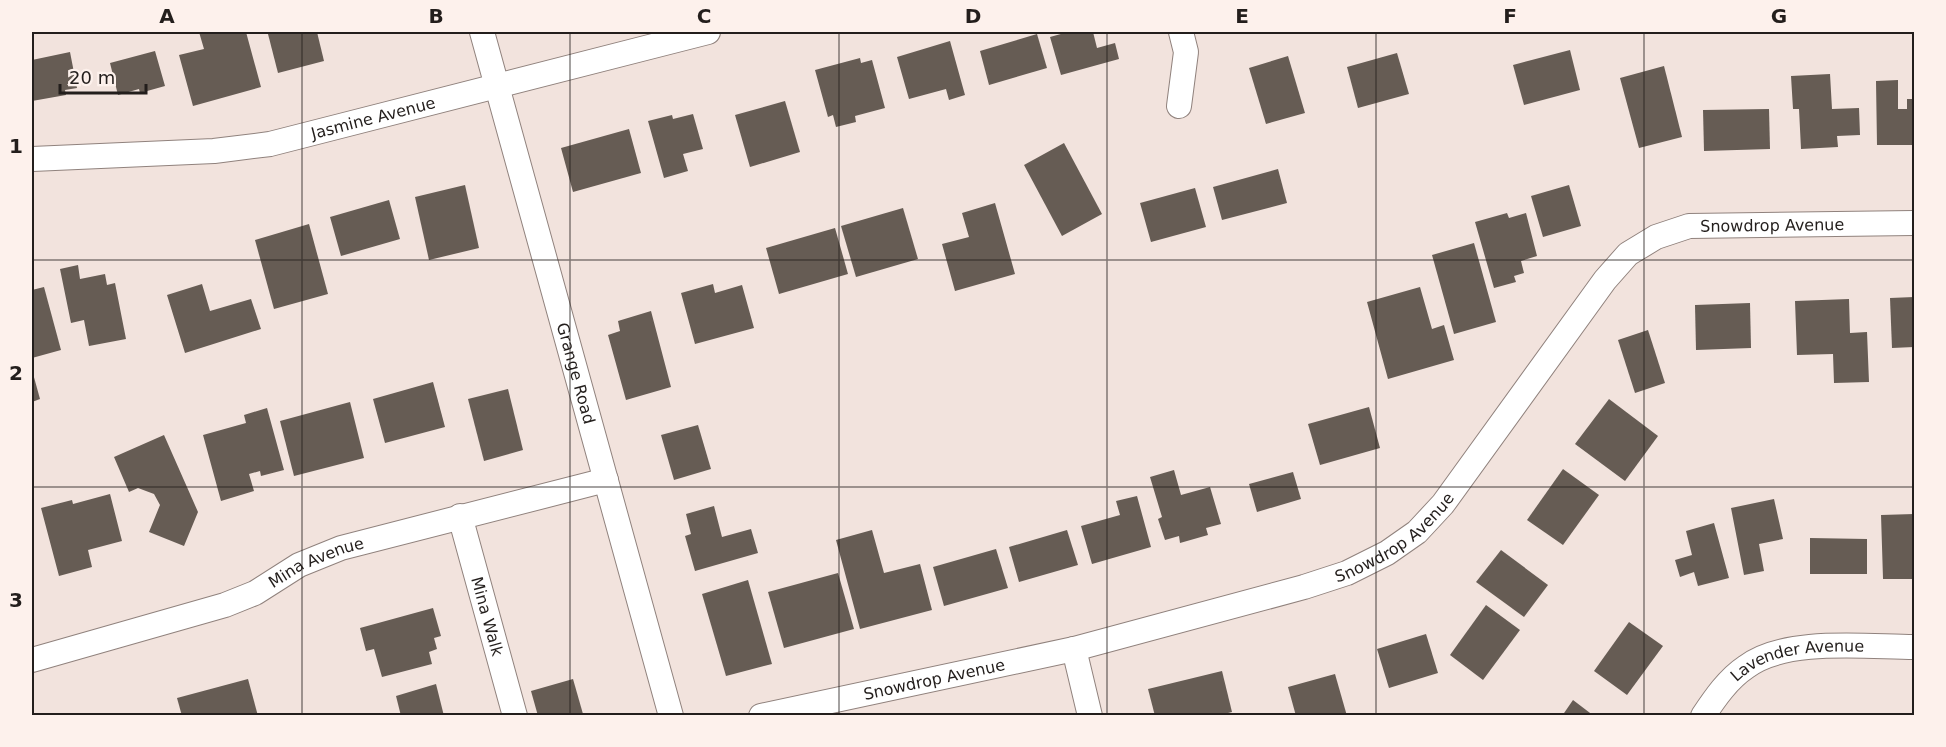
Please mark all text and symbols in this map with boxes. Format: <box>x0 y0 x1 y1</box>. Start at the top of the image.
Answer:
text: A <box>159 4 175 28</box>
text: B <box>428 4 444 28</box>
text: C <box>697 4 711 28</box>
text: D <box>965 4 981 28</box>
text: E <box>1235 4 1249 28</box>
text: F <box>1503 4 1517 28</box>
text: G <box>1771 4 1787 28</box>
scale bar <box>60 57 146 95</box>
text: 20 m <box>69 67 115 88</box>
street label: Jasmine Avenue <box>308 93 437 143</box>
text: 1 <box>9 134 23 158</box>
street label: Snowdrop Avenue <box>1700 214 1844 235</box>
street label: Grange Road <box>553 320 599 426</box>
text: 2 <box>9 361 23 385</box>
street label: Snowdrop Avenue <box>1332 489 1458 586</box>
street label: Mina Avenue <box>265 533 366 592</box>
street label: Mina Walk <box>468 574 508 659</box>
text: 3 <box>9 588 23 612</box>
street label: Lavender Avenue <box>1726 636 1864 685</box>
street label: Snowdrop Avenue <box>862 655 1007 703</box>

